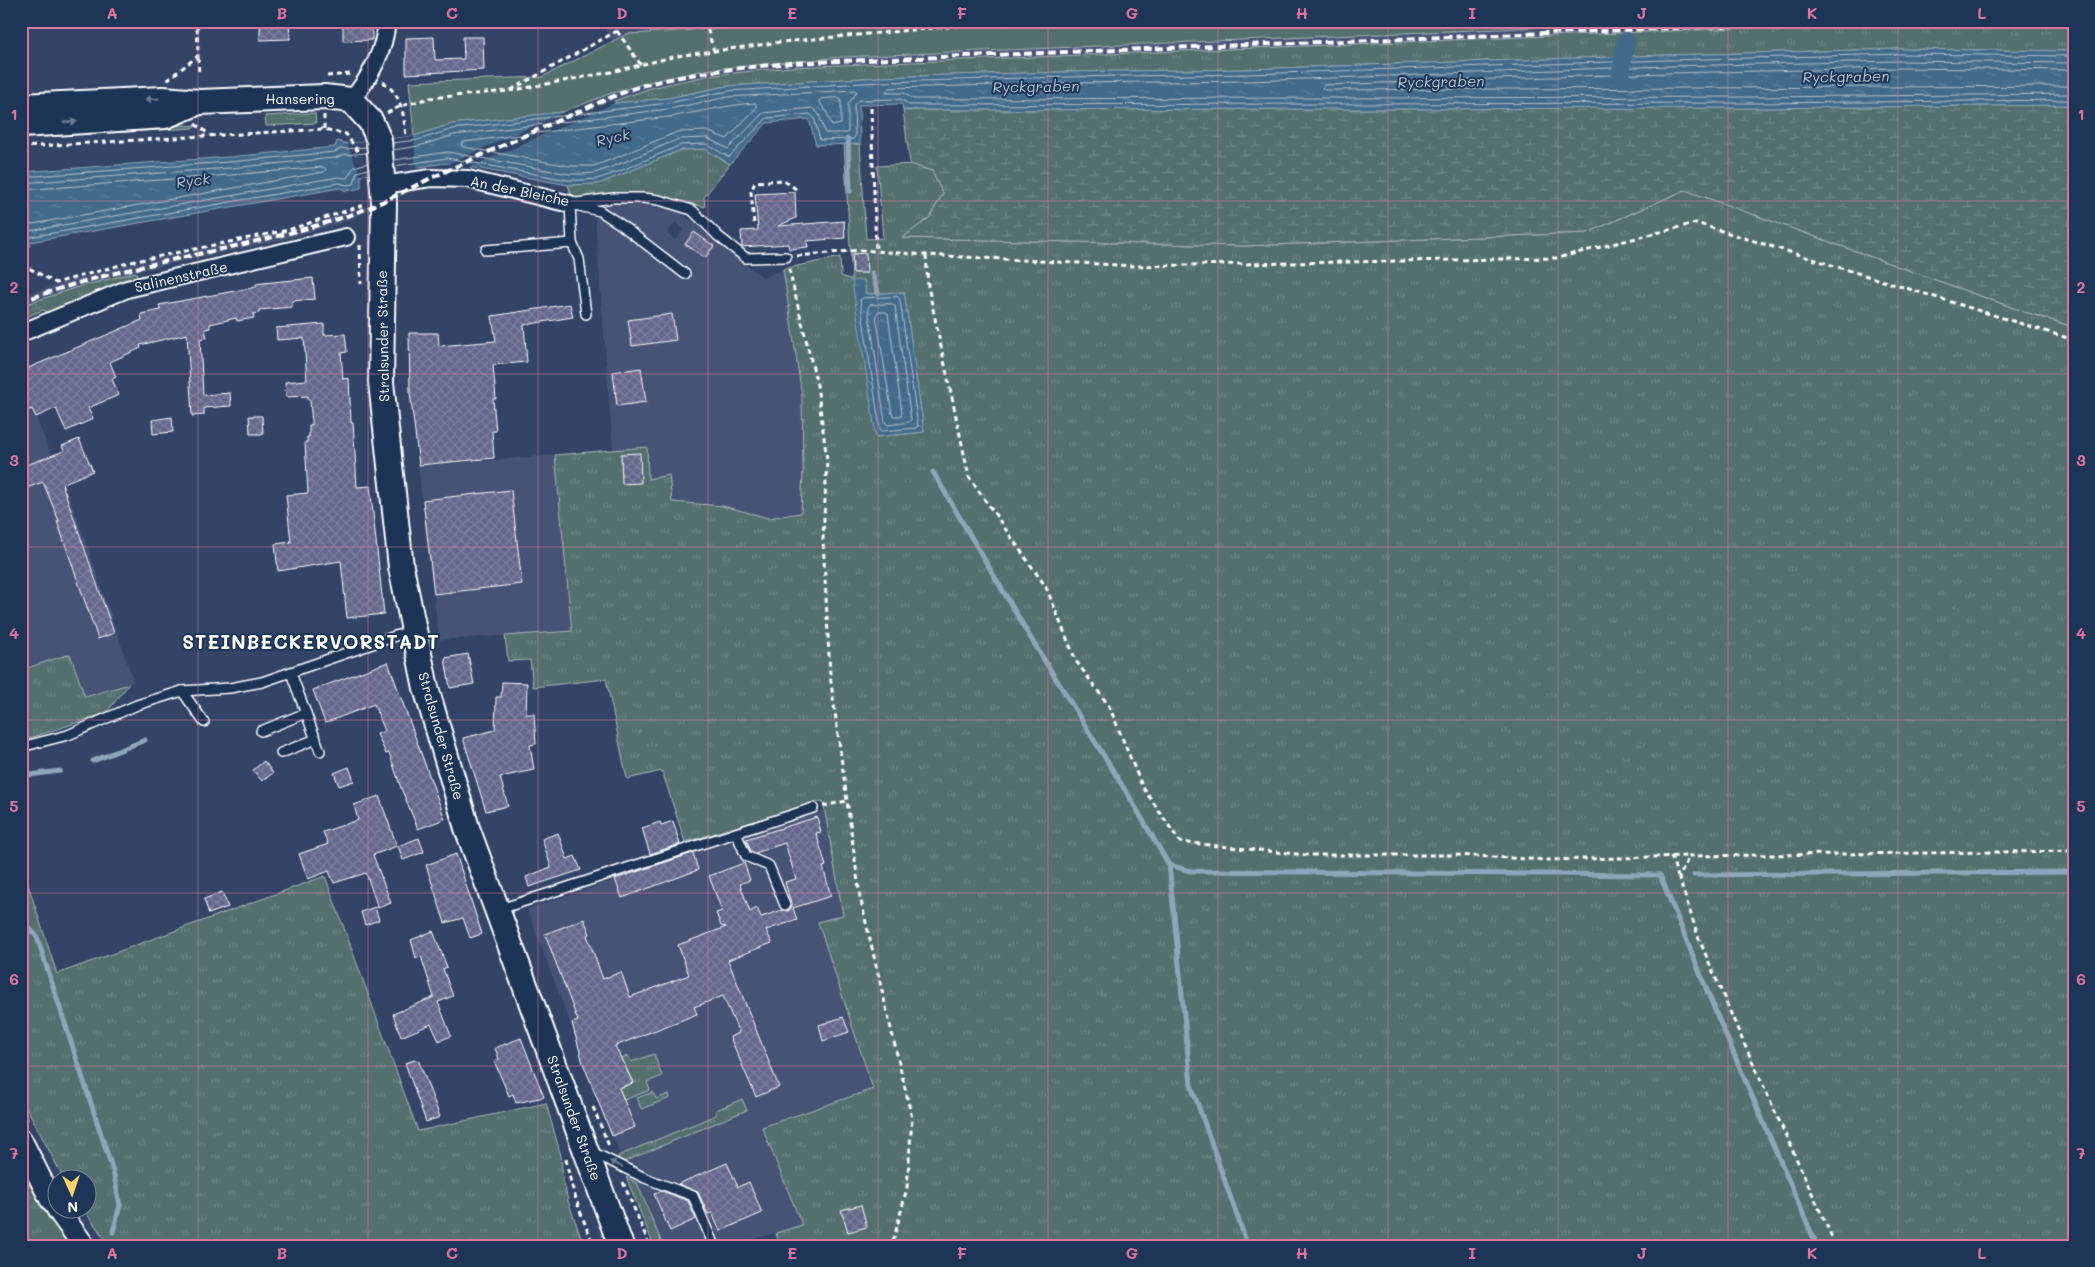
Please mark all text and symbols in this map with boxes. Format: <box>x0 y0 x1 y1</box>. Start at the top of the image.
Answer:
text: A <box>106 2 118 23</box>
text: B <box>277 2 287 23</box>
text: C <box>446 2 458 23</box>
text: D <box>616 2 628 23</box>
text: E <box>787 2 797 23</box>
text: F <box>957 2 967 23</box>
text: G <box>1126 2 1138 23</box>
text: H <box>1296 2 1308 23</box>
text: I <box>1468 2 1476 23</box>
text: J <box>1637 2 1647 23</box>
text: K <box>1807 2 1817 23</box>
text: L <box>1977 2 1987 23</box>
water label: Ryckgraben <box>1802 65 1890 87</box>
water label: Ryckgraben <box>1397 70 1485 92</box>
water label: Ryckgraben <box>992 75 1080 97</box>
street label: Hansering <box>265 89 335 108</box>
one-way arrow <box>144 96 160 104</box>
text: 1 <box>10 103 18 124</box>
text: 1 <box>2077 103 2085 124</box>
one-way arrow <box>62 118 78 126</box>
water label: Ryck <box>594 123 633 150</box>
water label: Ryck <box>175 168 212 192</box>
street label: An der Bleiche <box>469 171 571 210</box>
street label: Salinenstraße <box>133 257 229 296</box>
street label: Stralsunder Straße <box>372 270 393 402</box>
text: 2 <box>10 276 19 297</box>
text: 2 <box>2077 276 2086 297</box>
text: 3 <box>9 449 19 470</box>
text: 3 <box>2076 449 2086 470</box>
text: 4 <box>9 622 19 643</box>
text: 4 <box>2076 622 2086 643</box>
district label: STEINBECKERVORSTADT <box>182 629 440 654</box>
street label: Stralsunder Straße <box>414 670 469 802</box>
text: 5 <box>9 795 19 816</box>
text: 5 <box>2076 795 2086 816</box>
text: 6 <box>9 968 19 989</box>
text: 6 <box>2076 968 2086 989</box>
street label: Stralsunder Straße <box>543 1053 606 1183</box>
text: 7 <box>10 1142 19 1163</box>
text: 7 <box>2077 1142 2086 1163</box>
one-way arrow <box>608 1160 623 1168</box>
north arrow <box>48 1170 98 1220</box>
text: N <box>67 1198 79 1217</box>
text: A <box>106 1242 118 1263</box>
text: B <box>277 1242 287 1263</box>
text: C <box>446 1242 458 1263</box>
text: D <box>616 1242 628 1263</box>
text: E <box>787 1242 797 1263</box>
text: F <box>957 1242 967 1263</box>
text: G <box>1126 1242 1138 1263</box>
text: H <box>1296 1242 1308 1263</box>
text: I <box>1468 1242 1476 1263</box>
text: J <box>1637 1242 1647 1263</box>
text: K <box>1807 1242 1817 1263</box>
text: L <box>1977 1242 1987 1263</box>

